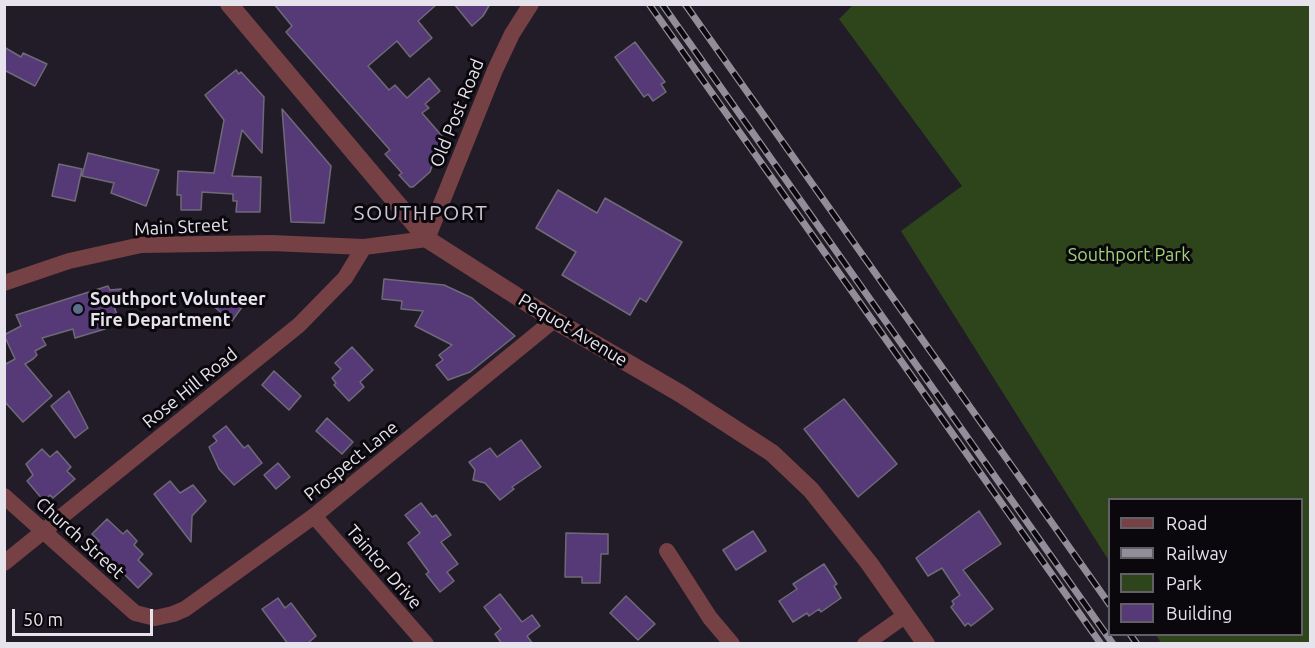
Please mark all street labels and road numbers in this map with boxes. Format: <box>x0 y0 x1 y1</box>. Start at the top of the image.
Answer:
street label: Old Post Road <box>425 56 489 170</box>
street label: Main Street <box>134 214 228 240</box>
street label: Pequot Avenue <box>515 289 631 371</box>
street label: Rose Hill Road <box>138 343 242 433</box>
street label: Prospect Lane <box>300 417 402 505</box>
street label: Church Street <box>31 493 129 583</box>
street label: Taintor Drive <box>342 521 426 613</box>

